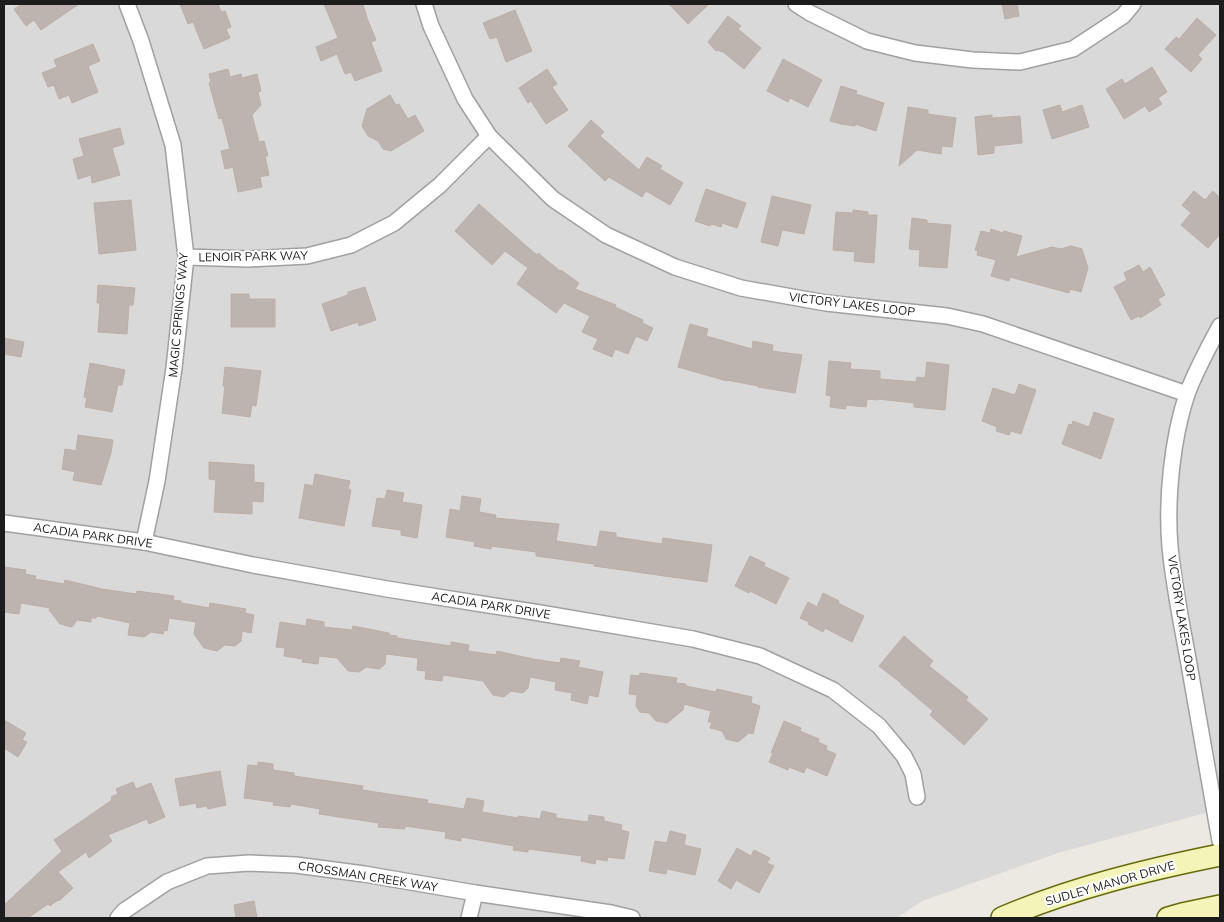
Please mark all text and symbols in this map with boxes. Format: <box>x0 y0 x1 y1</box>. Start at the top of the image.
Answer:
street label: LENOIR PARK WAY <box>198 248 308 264</box>
street label: MAGIC SPRINGS WAY <box>165 251 191 378</box>
street label: VICTORY LAKES LOOP <box>788 289 916 319</box>
street label: ACADIA PARK DRIVE <box>32 519 154 551</box>
street label: VICTORY LAKES LOOP <box>1165 554 1199 682</box>
street label: ACADIA PARK DRIVE <box>430 588 552 622</box>
street label: SUDLEY MANOR DRIVE <box>1044 857 1176 909</box>
street label: CROSSMAN CREEK WAY <box>297 858 440 895</box>

